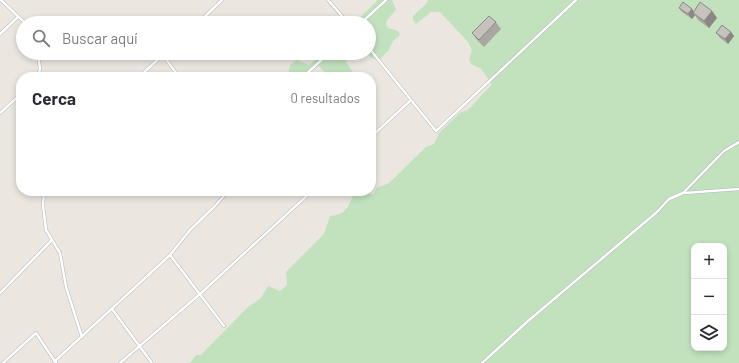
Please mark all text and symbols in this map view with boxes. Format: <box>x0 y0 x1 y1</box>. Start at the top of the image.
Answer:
search box <box>16 16 376 60</box>
icon: search <box>30 27 52 49</box>
text: Buscar aquí <box>62 29 138 47</box>
text: Cerca <box>32 88 76 108</box>
text: 0 resultados <box>291 90 360 106</box>
map controls <box>691 243 727 351</box>
button: + <box>691 243 727 279</box>
button: − <box>691 279 727 315</box>
button: layers <box>691 315 727 351</box>

